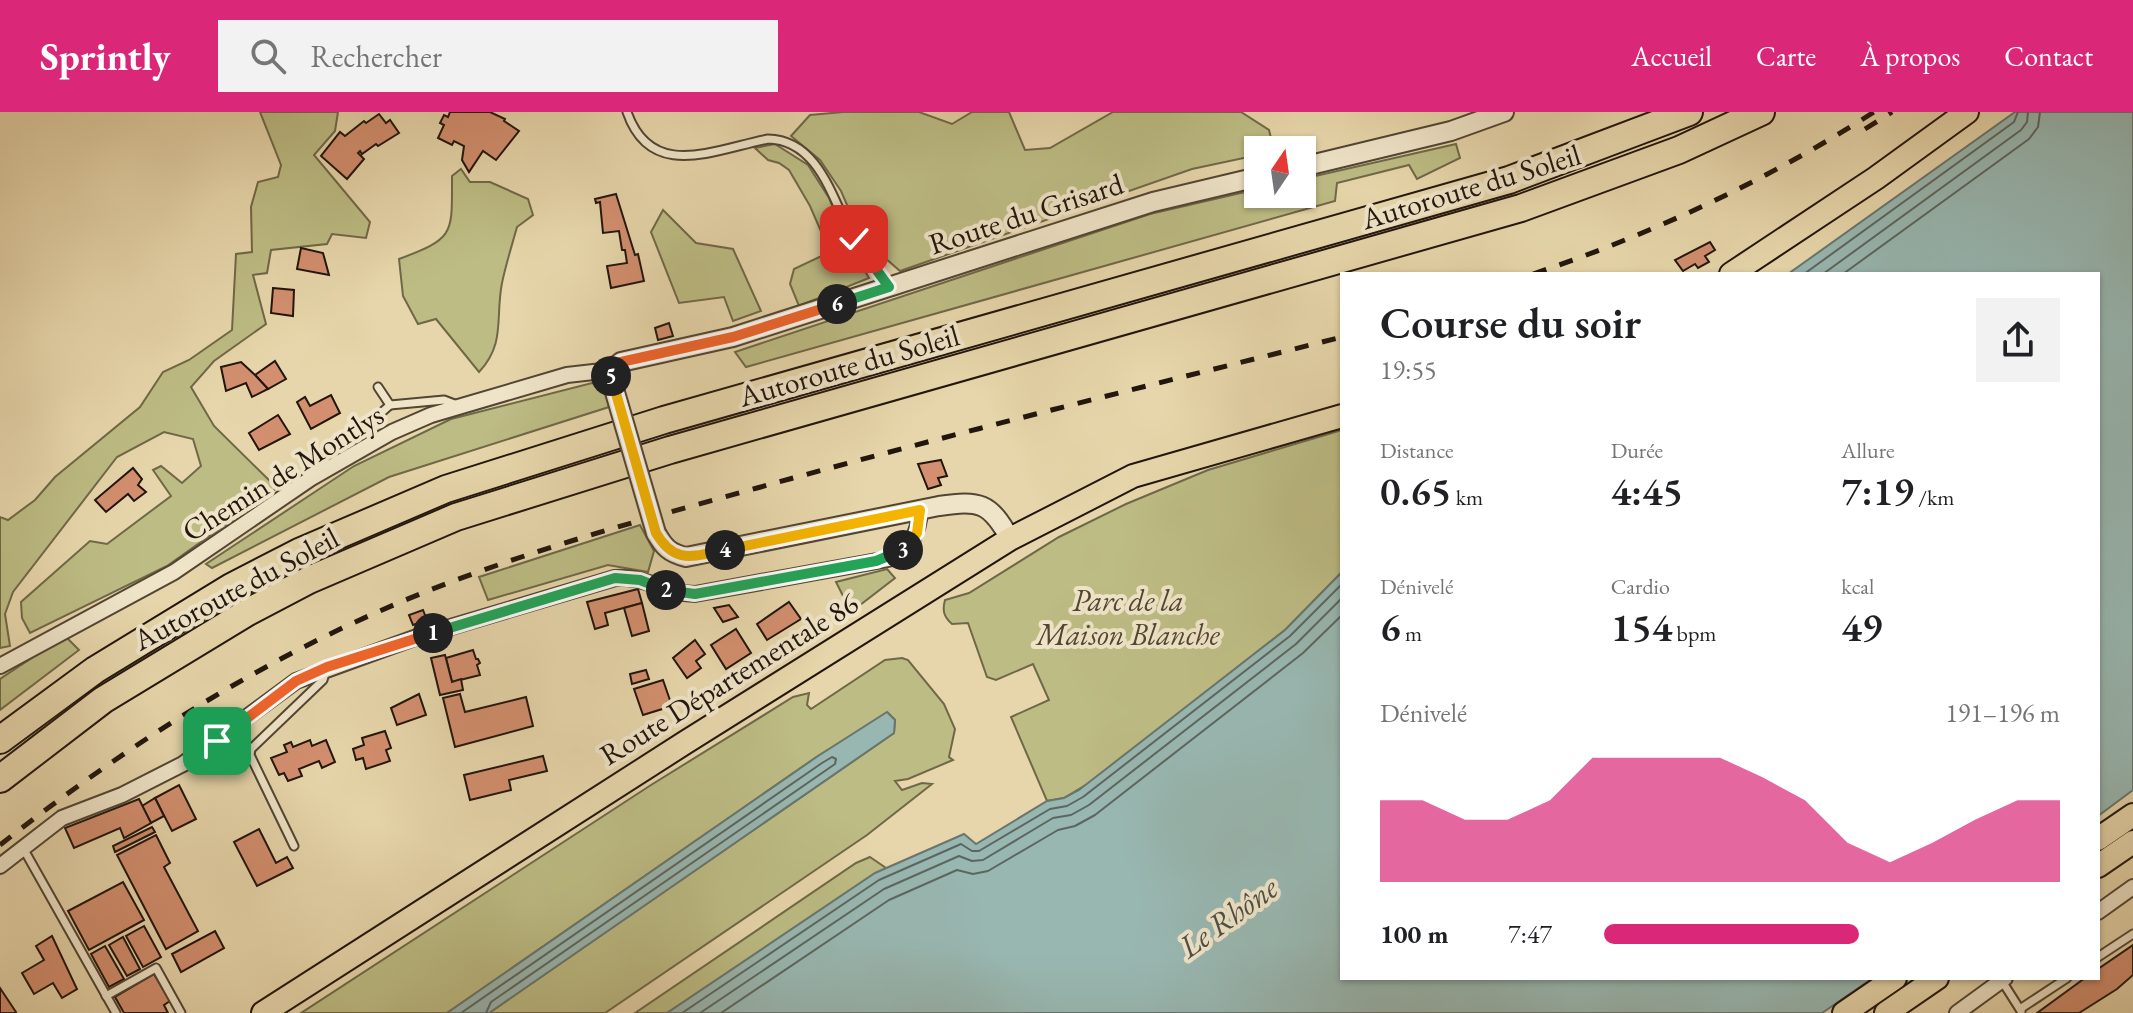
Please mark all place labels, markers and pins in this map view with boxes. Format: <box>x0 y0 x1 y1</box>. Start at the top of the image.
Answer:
pin <box>820 205 888 273</box>
pin: 6 <box>817 284 857 324</box>
pin: 5 <box>591 356 631 396</box>
pin: 4 <box>705 530 745 570</box>
pin: 3 <box>883 530 923 570</box>
pin: 2 <box>646 570 686 610</box>
pin: 1 <box>413 613 453 653</box>
pin <box>183 707 251 775</box>

